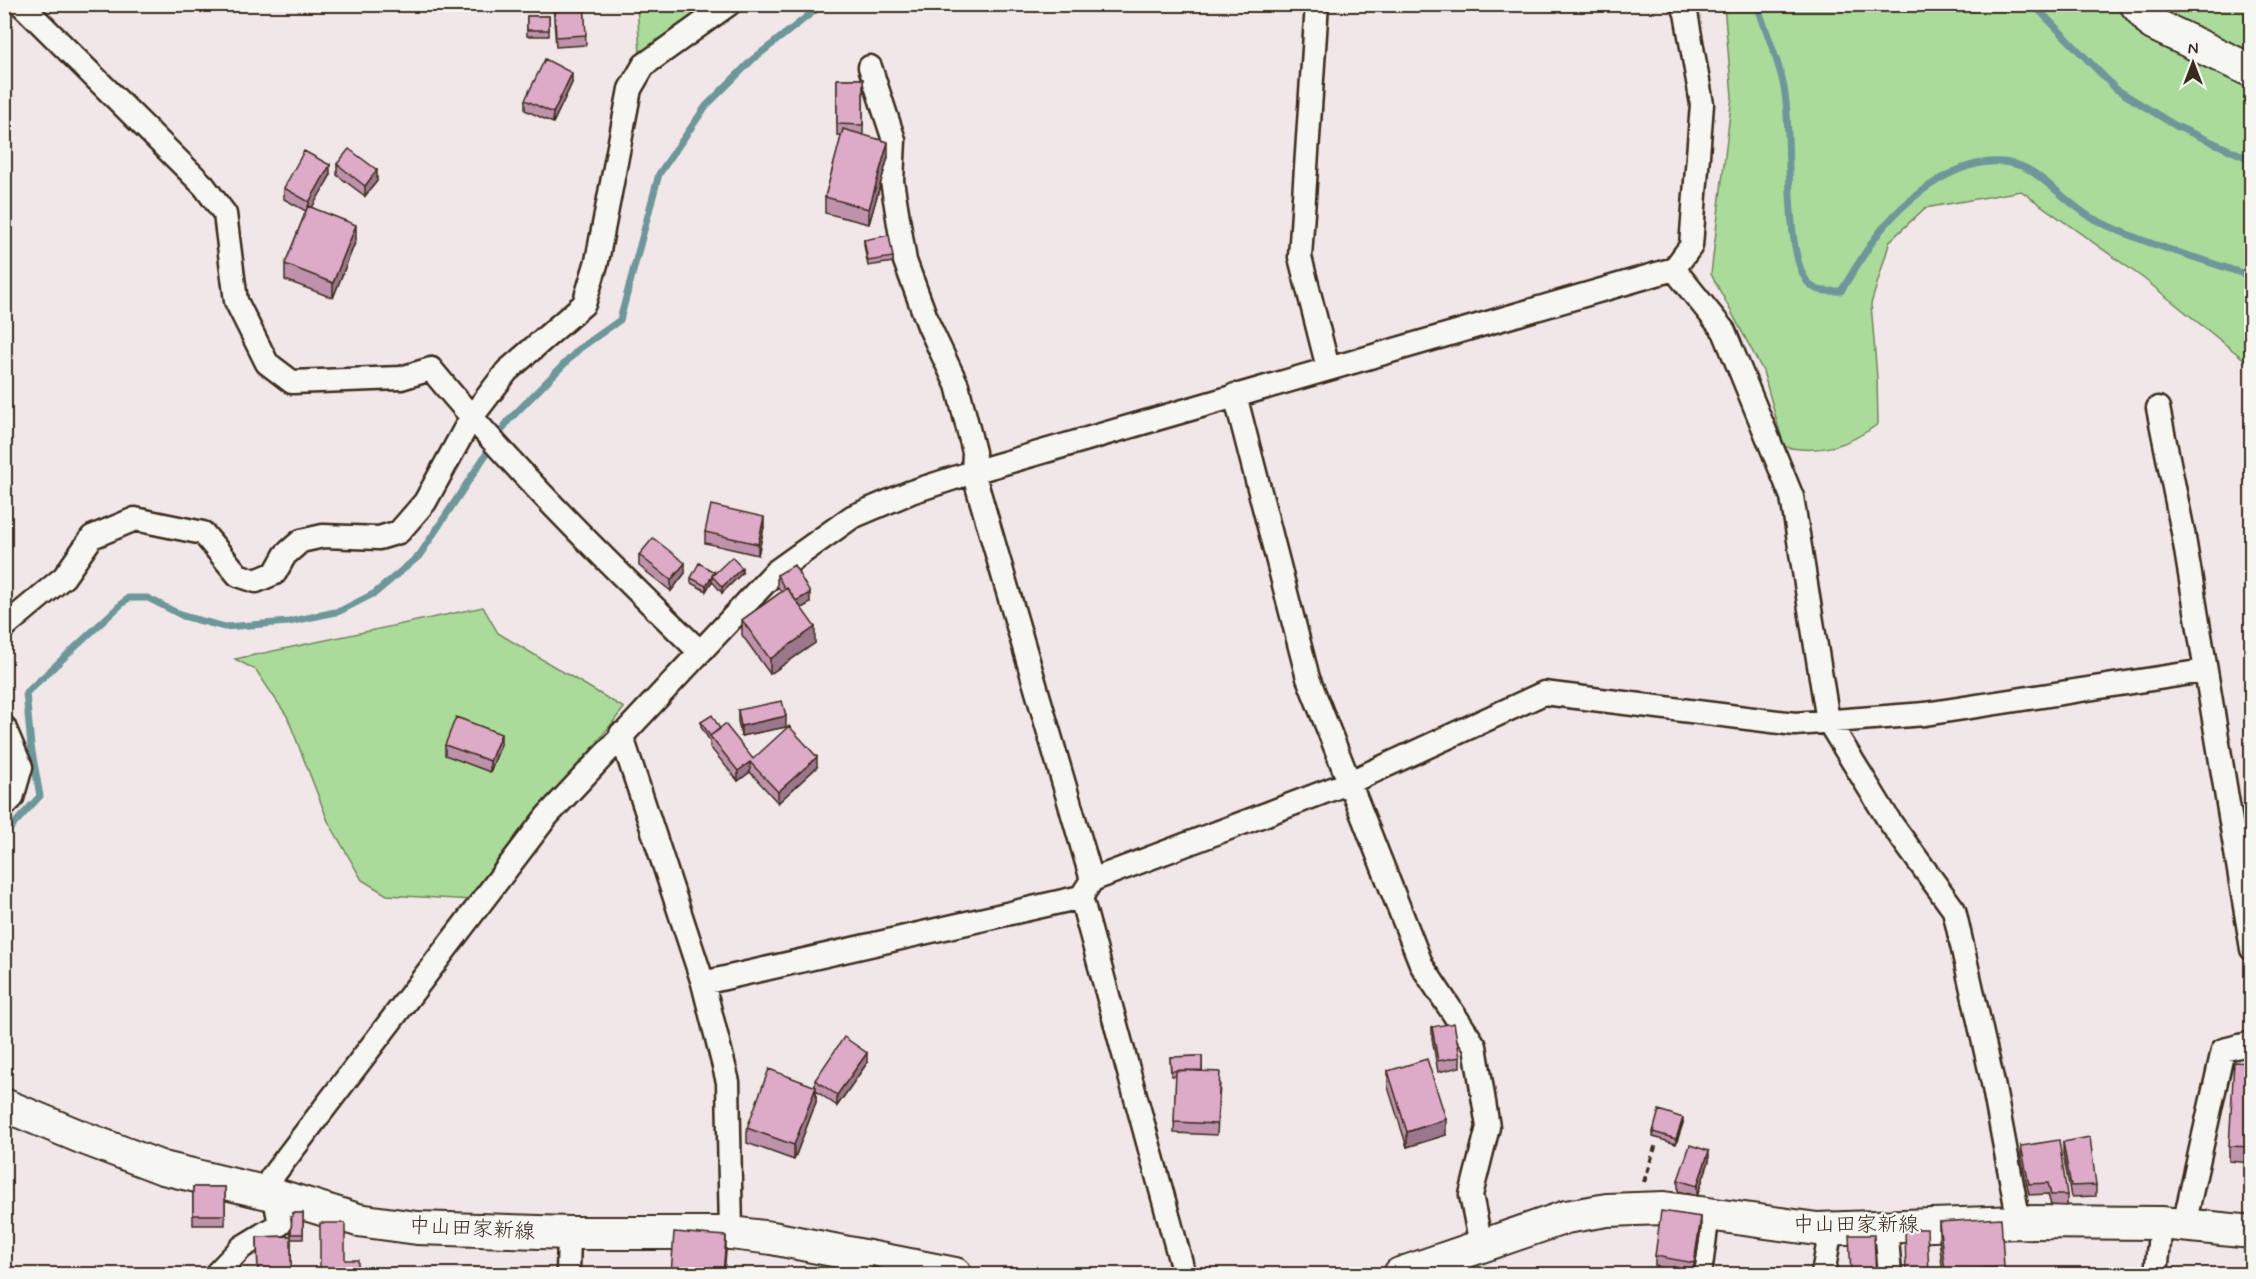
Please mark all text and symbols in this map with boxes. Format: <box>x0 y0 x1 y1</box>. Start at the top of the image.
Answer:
north arrow <box>2163 33 2223 93</box>
text: N <box>2188 39 2198 60</box>
street label: 中山田家新線 <box>1793 1211 1919 1239</box>
street label: 中山田家新線 <box>408 1212 536 1246</box>

